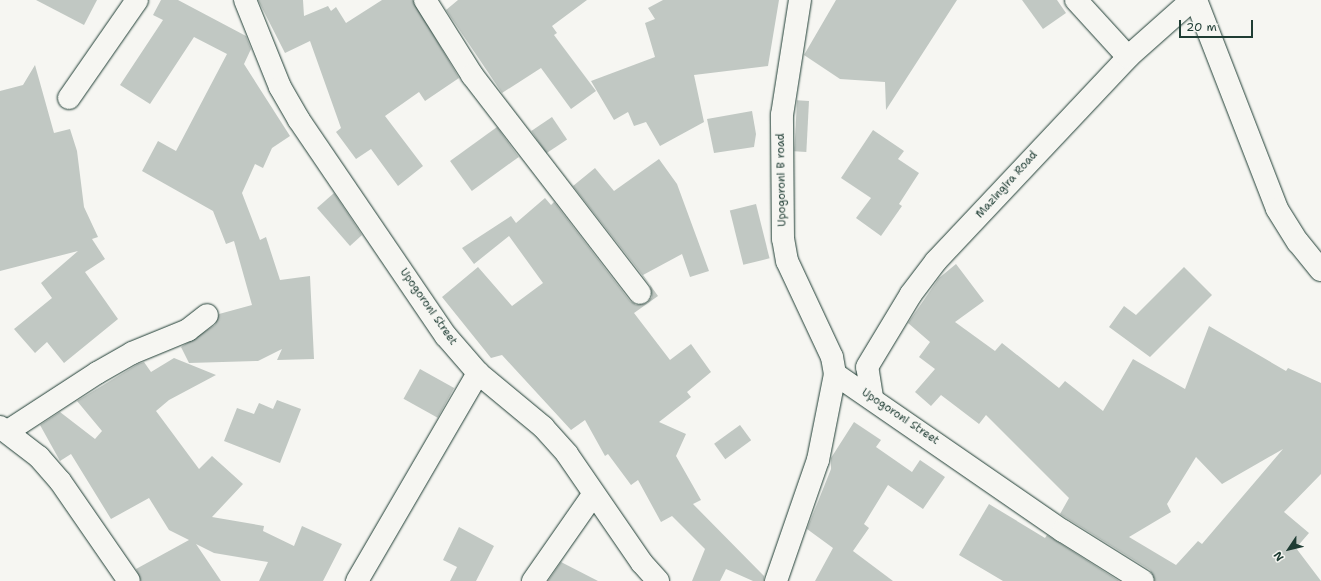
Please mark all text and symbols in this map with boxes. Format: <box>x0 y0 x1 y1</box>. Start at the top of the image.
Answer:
scale bar <box>1181 12 1255 38</box>
text: 20 m <box>1186 19 1217 35</box>
street label: Upogoroni B road <box>775 133 789 227</box>
street label: Mazingira Road <box>974 149 1040 221</box>
street label: Upogoroni Street <box>397 266 459 348</box>
street label: Upogoroni Street <box>859 386 941 448</box>
north arrow <box>1269 529 1309 569</box>
text: N <box>1270 548 1287 564</box>

